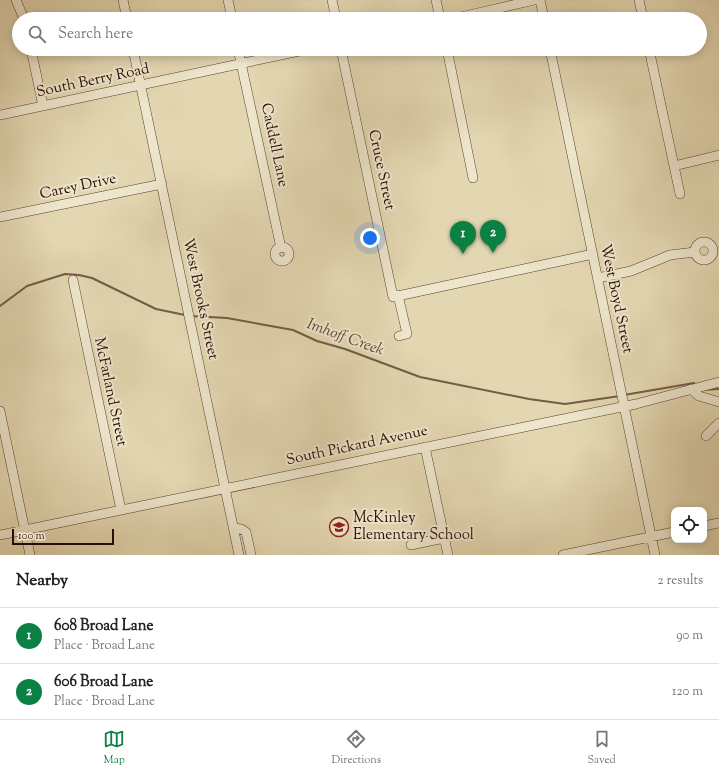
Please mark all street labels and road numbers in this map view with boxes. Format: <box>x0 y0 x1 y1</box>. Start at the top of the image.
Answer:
street label: South Berry Road <box>35 59 152 103</box>
street label: Caddell Lane <box>255 101 293 189</box>
street label: Cruce Street <box>362 128 400 212</box>
street label: Carey Drive <box>38 169 118 205</box>
street label: West Brooks Street <box>177 236 223 362</box>
street label: West Boyd Street <box>594 242 638 356</box>
street label: McFarland Street <box>88 336 132 448</box>
street label: South Pickard Avenue <box>284 421 430 471</box>

